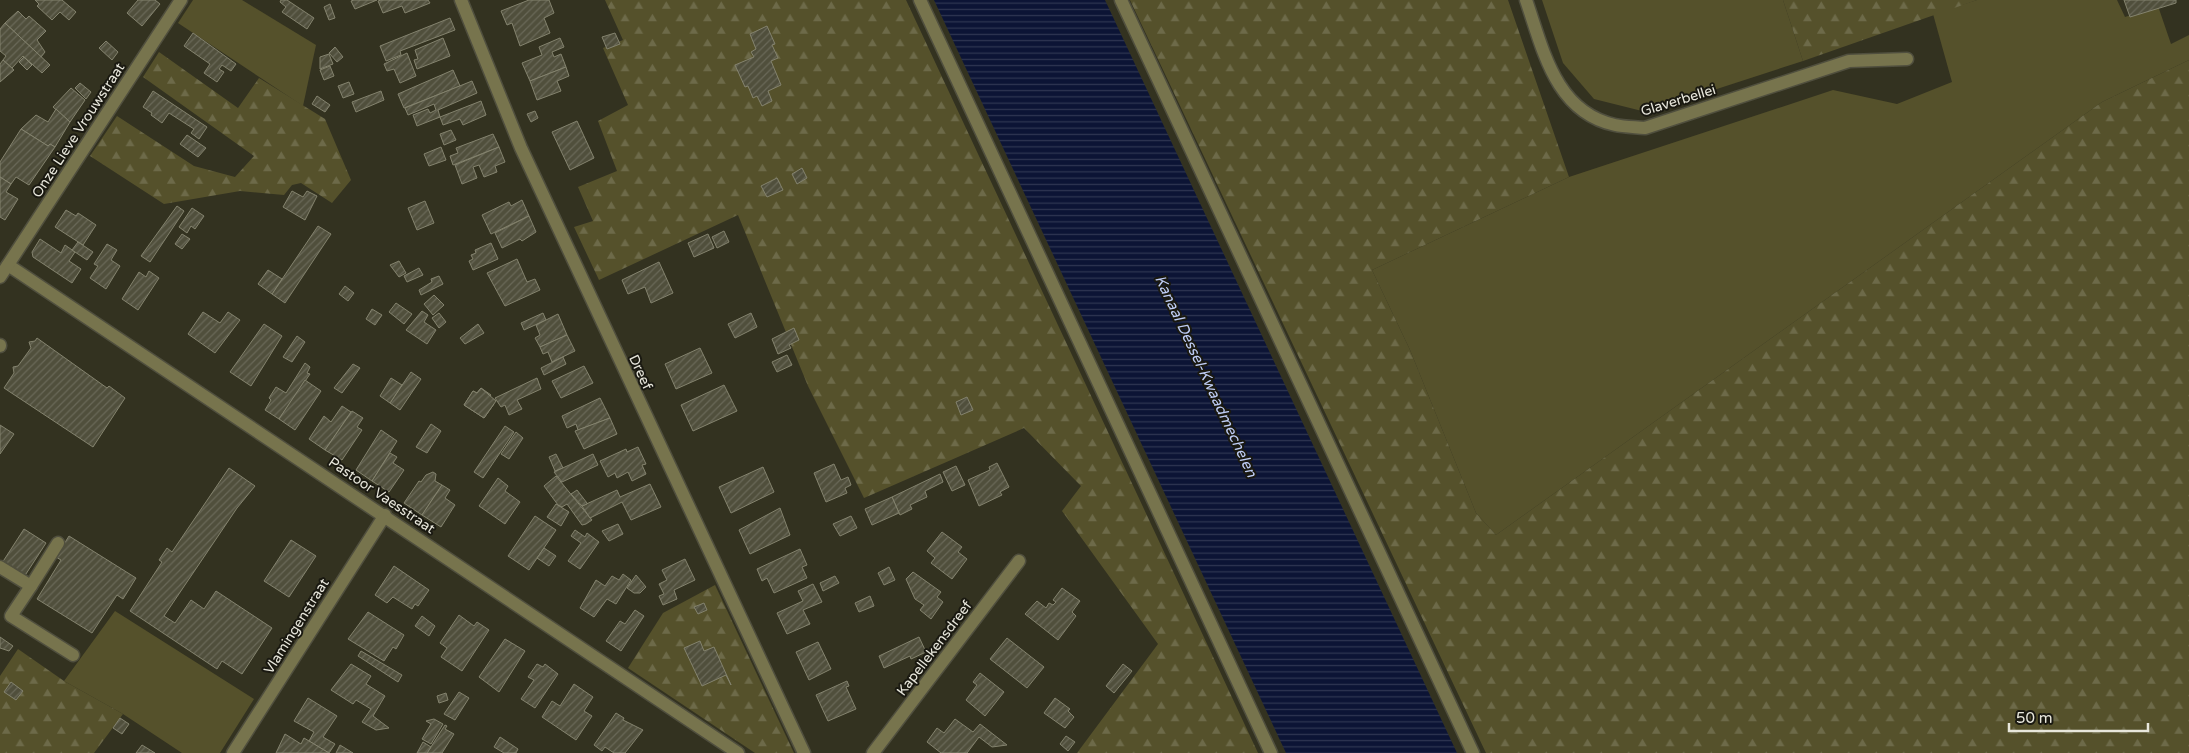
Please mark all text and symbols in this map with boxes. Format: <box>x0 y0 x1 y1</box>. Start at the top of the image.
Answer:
street label: Onze Lieve Vrouwstraat <box>28 59 129 201</box>
street label: Glaverbellei <box>1639 81 1718 120</box>
water label: Kanaal Dessel-Kwaadmechelen <box>1151 272 1261 481</box>
street label: Dreef <box>625 352 656 393</box>
street label: Pastoor Vaesstraat <box>325 454 439 538</box>
street label: Vlamingenstraat <box>260 575 333 677</box>
street label: Kapellekensdreef <box>893 597 976 699</box>
scale bar <box>2009 700 2148 732</box>
text: 50 m <box>2016 709 2053 727</box>

